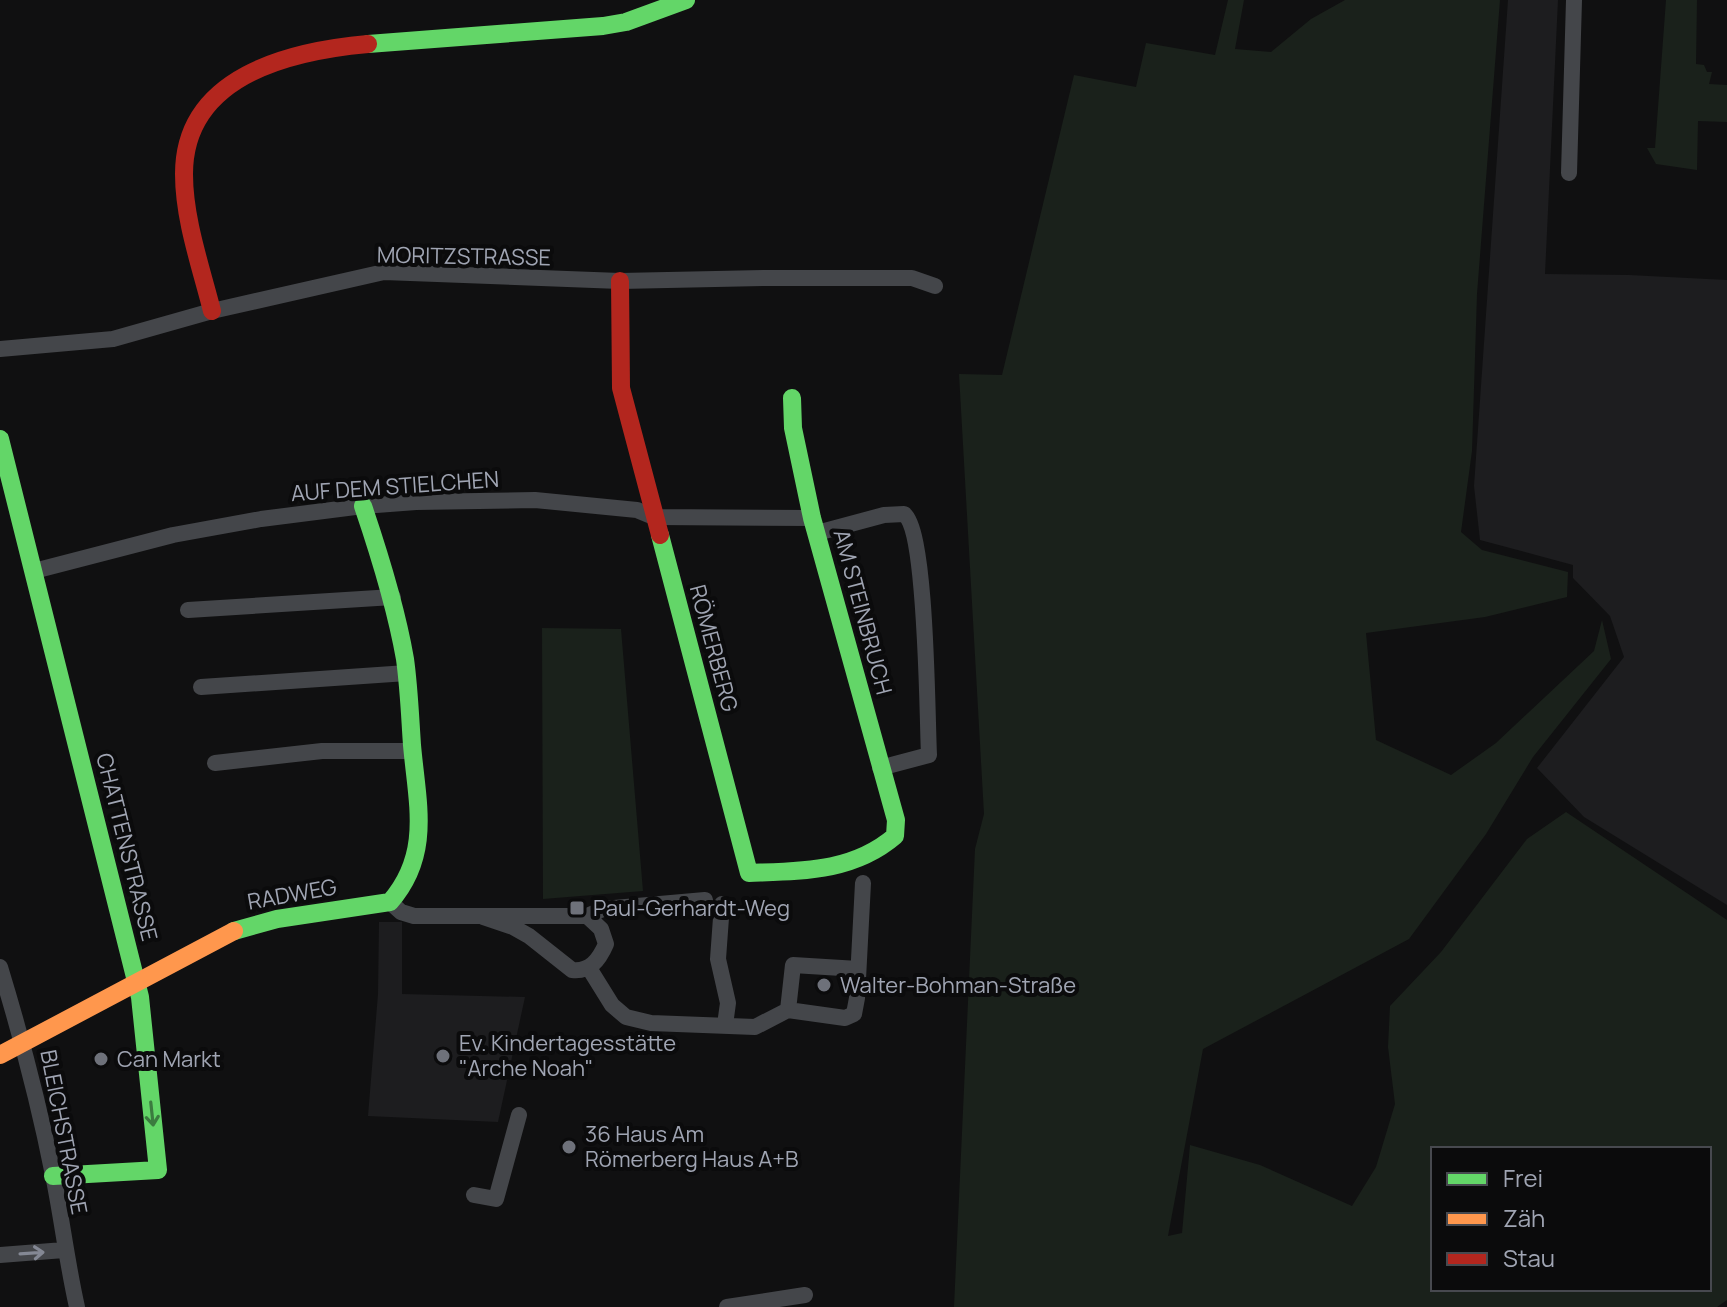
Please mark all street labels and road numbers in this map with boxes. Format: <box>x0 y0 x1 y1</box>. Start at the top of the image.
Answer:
street label: MORITZSTRASSE <box>377 239 551 273</box>
street label: AUF DEM STIELCHEN <box>290 464 500 508</box>
street label: AM STEINBRUCH <box>827 526 899 698</box>
street label: RÖMERBERG <box>683 581 745 715</box>
street label: CHATTENSTRASSE <box>89 750 165 944</box>
street label: RADWEG <box>245 871 339 917</box>
street label: BLEICHSTRASSE <box>33 1047 95 1217</box>

